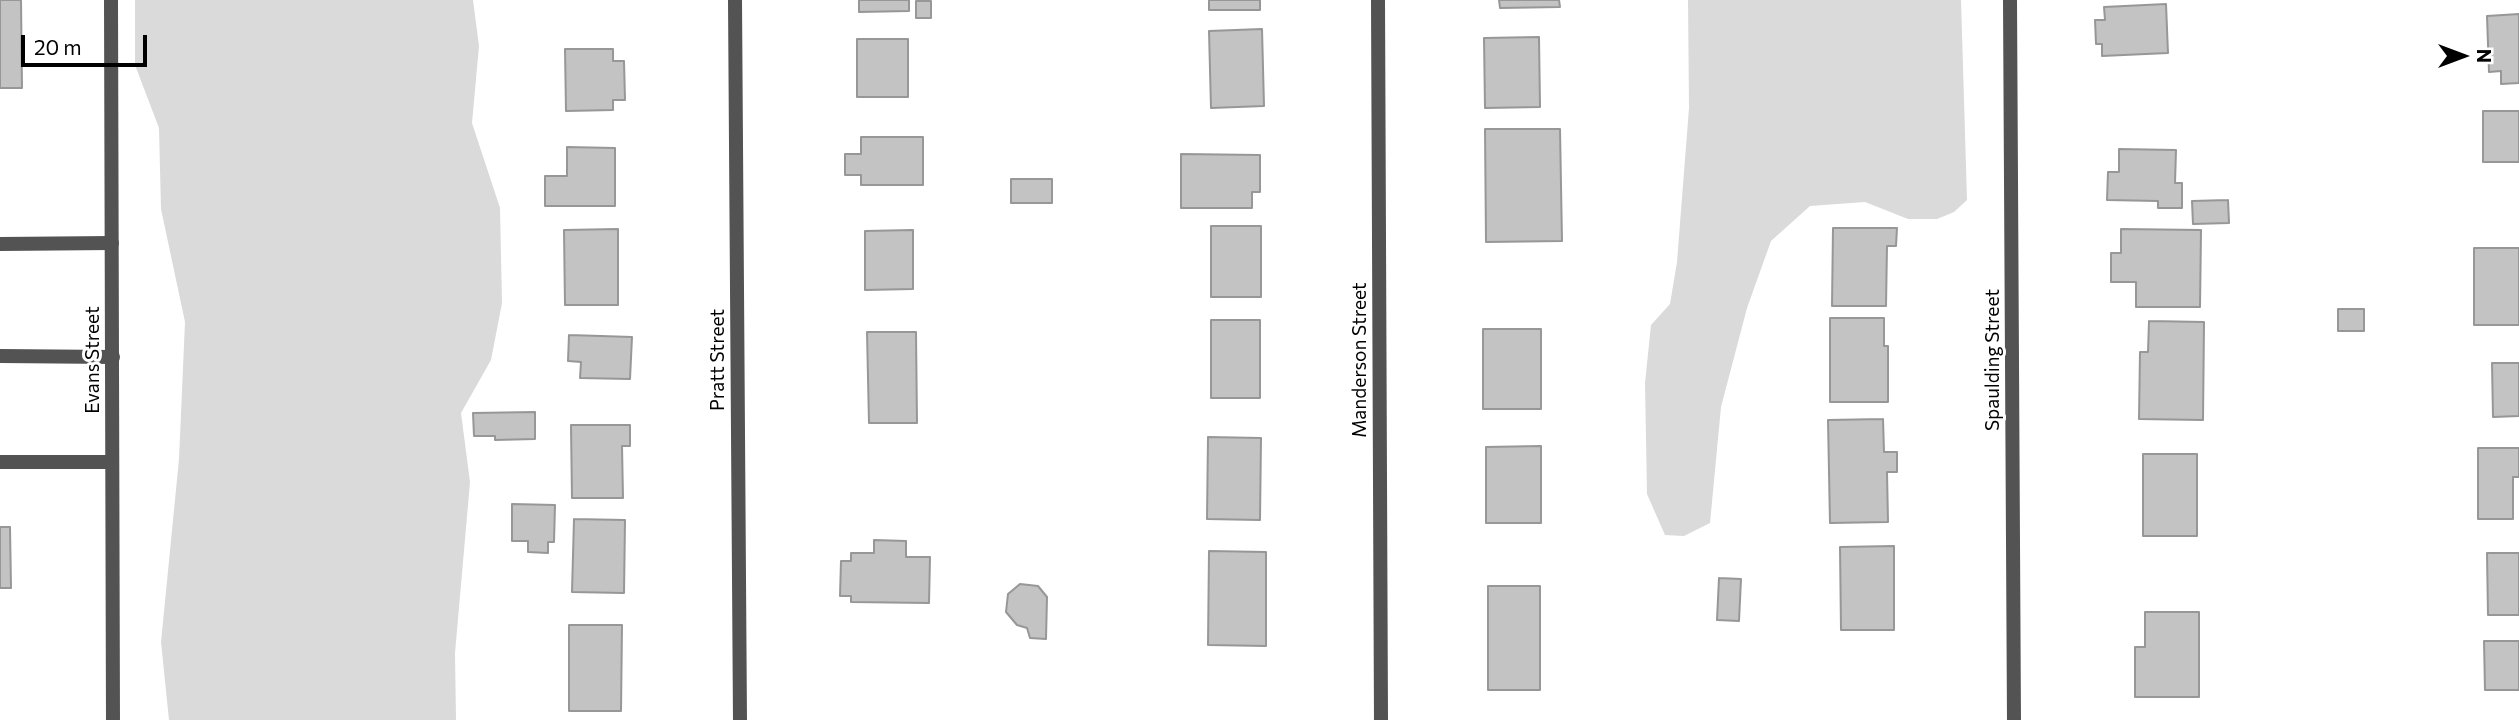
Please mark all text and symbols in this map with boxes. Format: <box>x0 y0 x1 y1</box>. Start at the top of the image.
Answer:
scale bar <box>24 21 150 65</box>
north arrow <box>2428 21 2498 91</box>
text: 20 m <box>34 34 82 59</box>
text: N <box>2473 49 2496 63</box>
street label: Manderson Street <box>1349 282 1371 438</box>
street label: Spaulding Street <box>1982 289 2004 431</box>
street label: Evans Street <box>82 306 104 414</box>
street label: Pratt Street <box>707 309 729 411</box>

